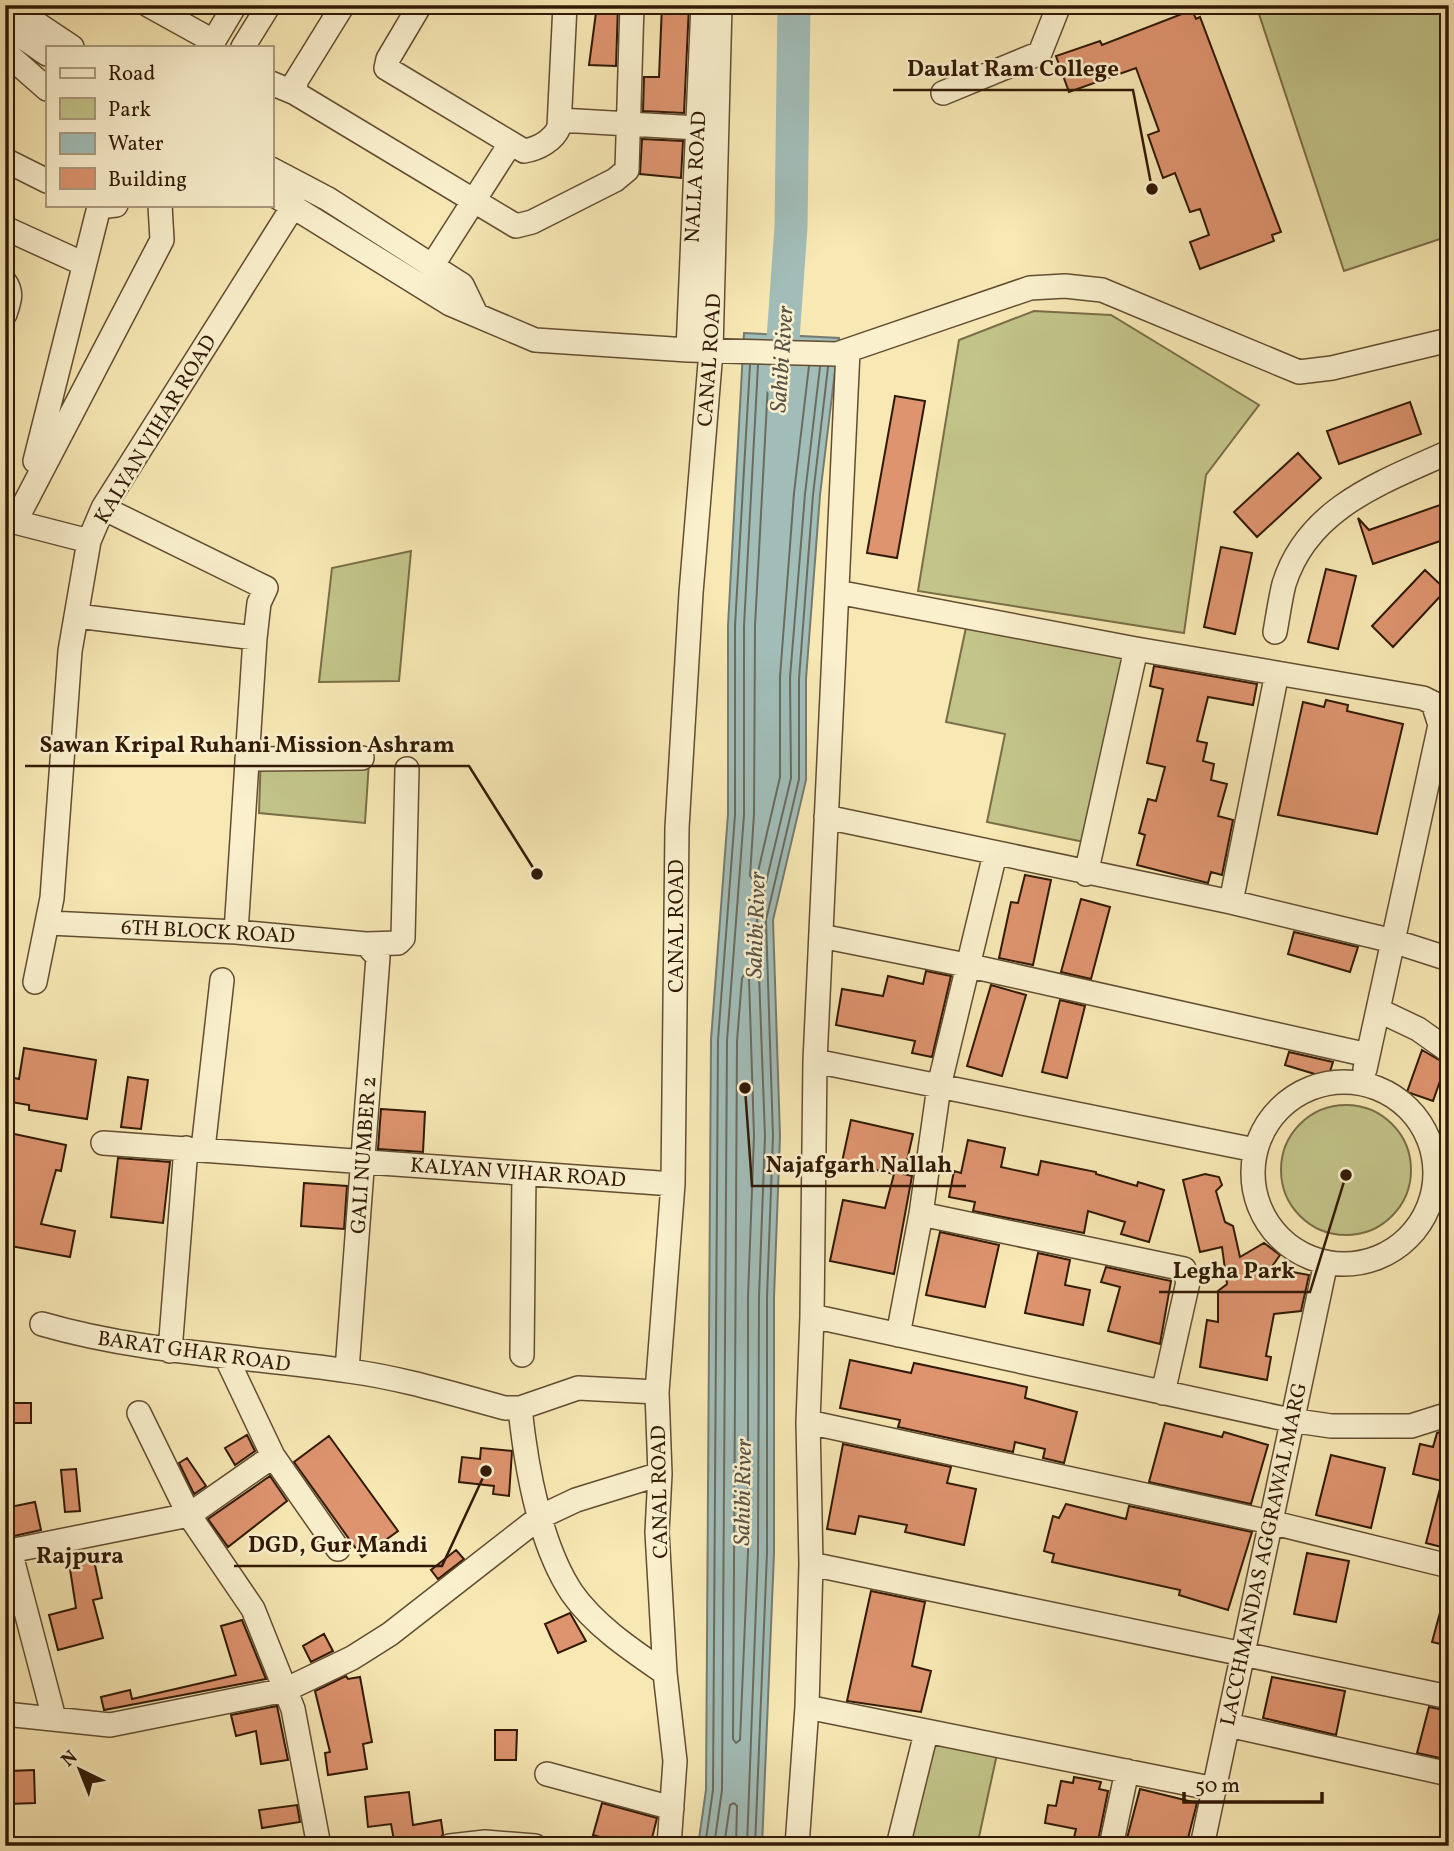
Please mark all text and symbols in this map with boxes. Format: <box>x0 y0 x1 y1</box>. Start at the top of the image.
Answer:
legend <box>46 46 273 206</box>
callout: Daulat Ram College <box>893 46 1133 90</box>
text: Daulat Ram College <box>907 54 1119 86</box>
text: Road <box>108 60 155 89</box>
text: Park <box>108 96 151 125</box>
street label: NALLA ROAD <box>679 110 714 244</box>
text: Water <box>108 130 164 159</box>
text: Building <box>108 166 187 195</box>
street label: CANAL ROAD <box>691 293 730 428</box>
water label: Sahibi River <box>763 304 803 414</box>
street label: KALYAN VIHAR ROAD <box>88 330 224 530</box>
callout: Sawan Kripal Ruhani Mission Ashram <box>25 722 469 766</box>
text: Sawan Kripal Ruhani Mission Ashram <box>39 730 455 762</box>
street label: CANAL ROAD <box>663 859 692 993</box>
water label: Sahibi River <box>739 871 775 979</box>
street label: 6TH BLOCK ROAD <box>120 913 296 952</box>
street label: GALI NUMBER 2 <box>345 1075 384 1235</box>
callout: Najafgarh Nallah <box>752 1142 966 1186</box>
text: Najafgarh Nallah <box>766 1150 952 1182</box>
street label: KALYAN VIHAR ROAD <box>409 1151 627 1195</box>
callout: Legha Park <box>1159 1248 1310 1292</box>
text: Legha Park <box>1173 1256 1295 1288</box>
street label: BARAT GHAR ROAD <box>95 1325 292 1380</box>
street label: LACCHMANDAS AGGRAWAL MARG <box>1214 1380 1315 1729</box>
street label: CANAL ROAD <box>645 1425 676 1559</box>
water label: Sahibi River <box>727 1438 761 1546</box>
callout: DGD, Gur Mandi <box>234 1522 442 1566</box>
text: DGD, Gur Mandi <box>248 1530 428 1562</box>
district label: Rajpura <box>36 1541 124 1573</box>
north arrow <box>46 1736 116 1806</box>
text: N <box>56 1745 84 1773</box>
scale bar <box>1184 1760 1323 1804</box>
text: 50 m <box>1195 1772 1240 1801</box>

